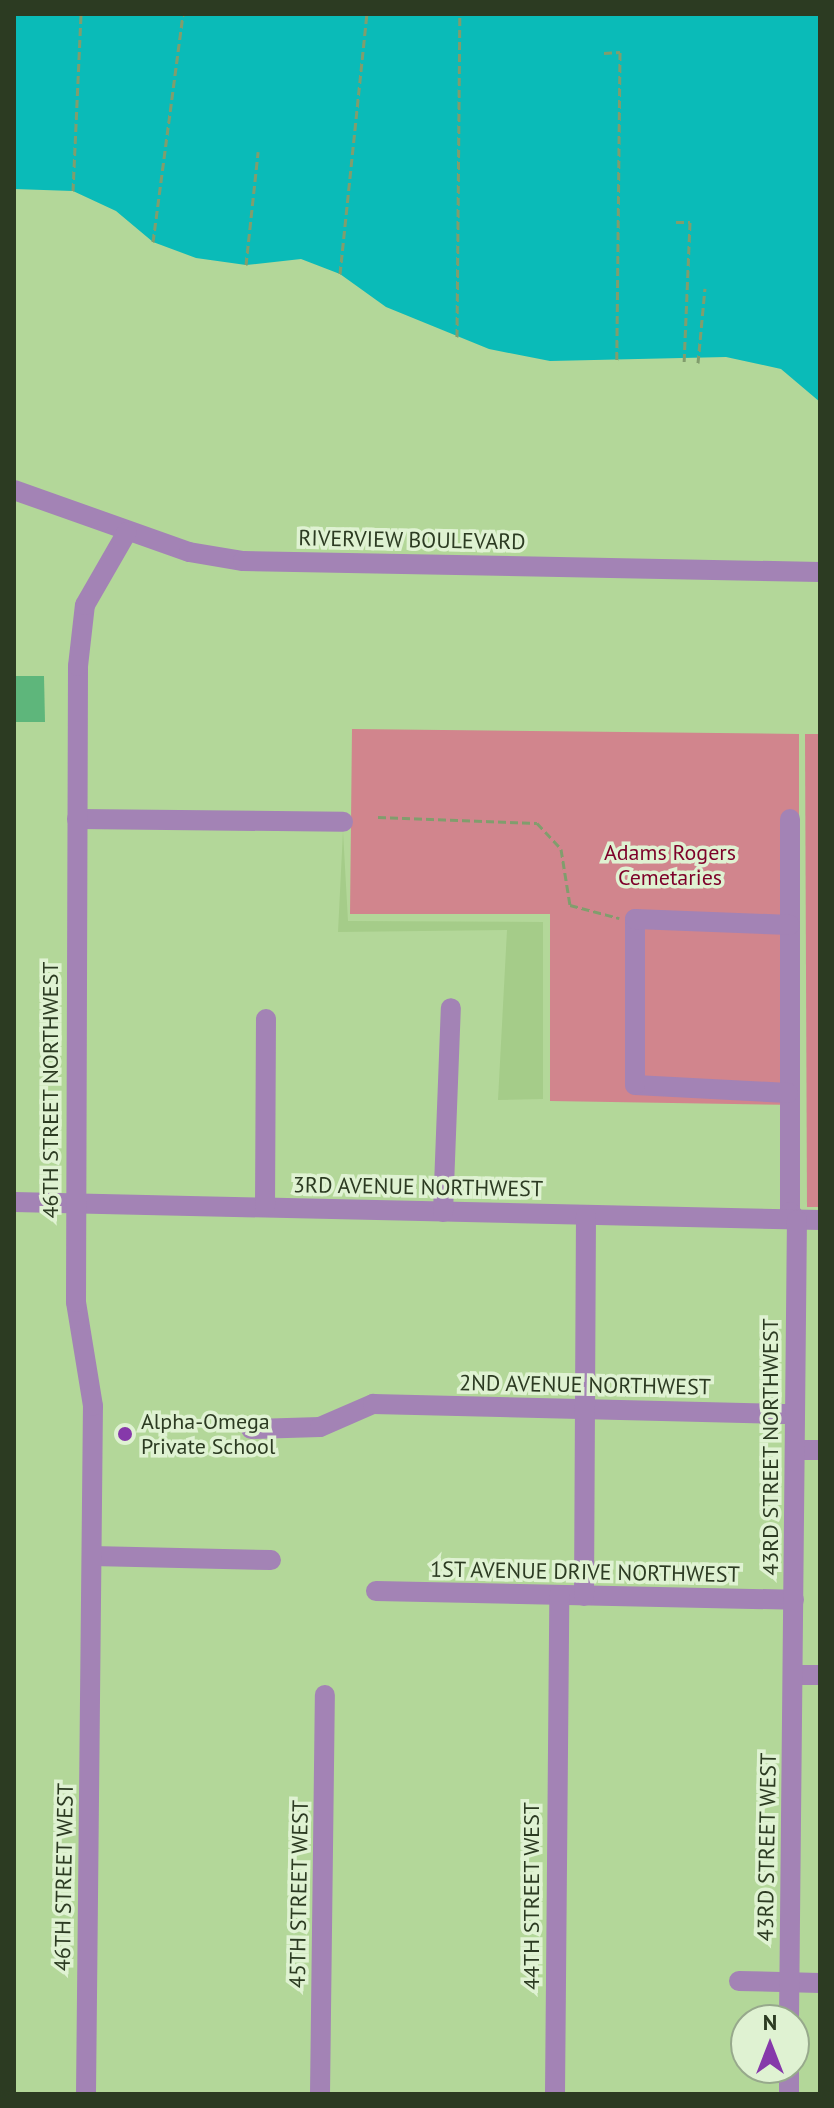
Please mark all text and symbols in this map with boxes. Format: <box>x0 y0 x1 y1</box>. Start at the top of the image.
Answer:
street label: RIVERVIEW BOULEVARD <box>298 525 526 555</box>
park label: Adams Rogers Cemetaries <box>604 839 736 890</box>
street label: 46TH STREET NORTHWEST <box>38 961 64 1219</box>
street label: 3RD AVENUE NORTHWEST <box>292 1172 544 1202</box>
street label: 43RD STREET NORTHWEST <box>758 1318 784 1576</box>
street label: 2ND AVENUE NORTHWEST <box>459 1370 711 1400</box>
place label: Alpha-Omega Private School <box>141 1408 275 1460</box>
marker: Alpha-Omega Private School <box>116 1425 134 1443</box>
street label: 1ST AVENUE DRIVE NORTHWEST <box>429 1556 741 1588</box>
street label: 43RD STREET WEST <box>752 1752 782 1942</box>
street label: 46TH STREET WEST <box>49 1782 79 1972</box>
street label: 45TH STREET WEST <box>284 1799 314 1989</box>
street label: 44TH STREET WEST <box>519 1801 545 1991</box>
north arrow <box>730 2004 810 2084</box>
text: N <box>763 2008 777 2036</box>

